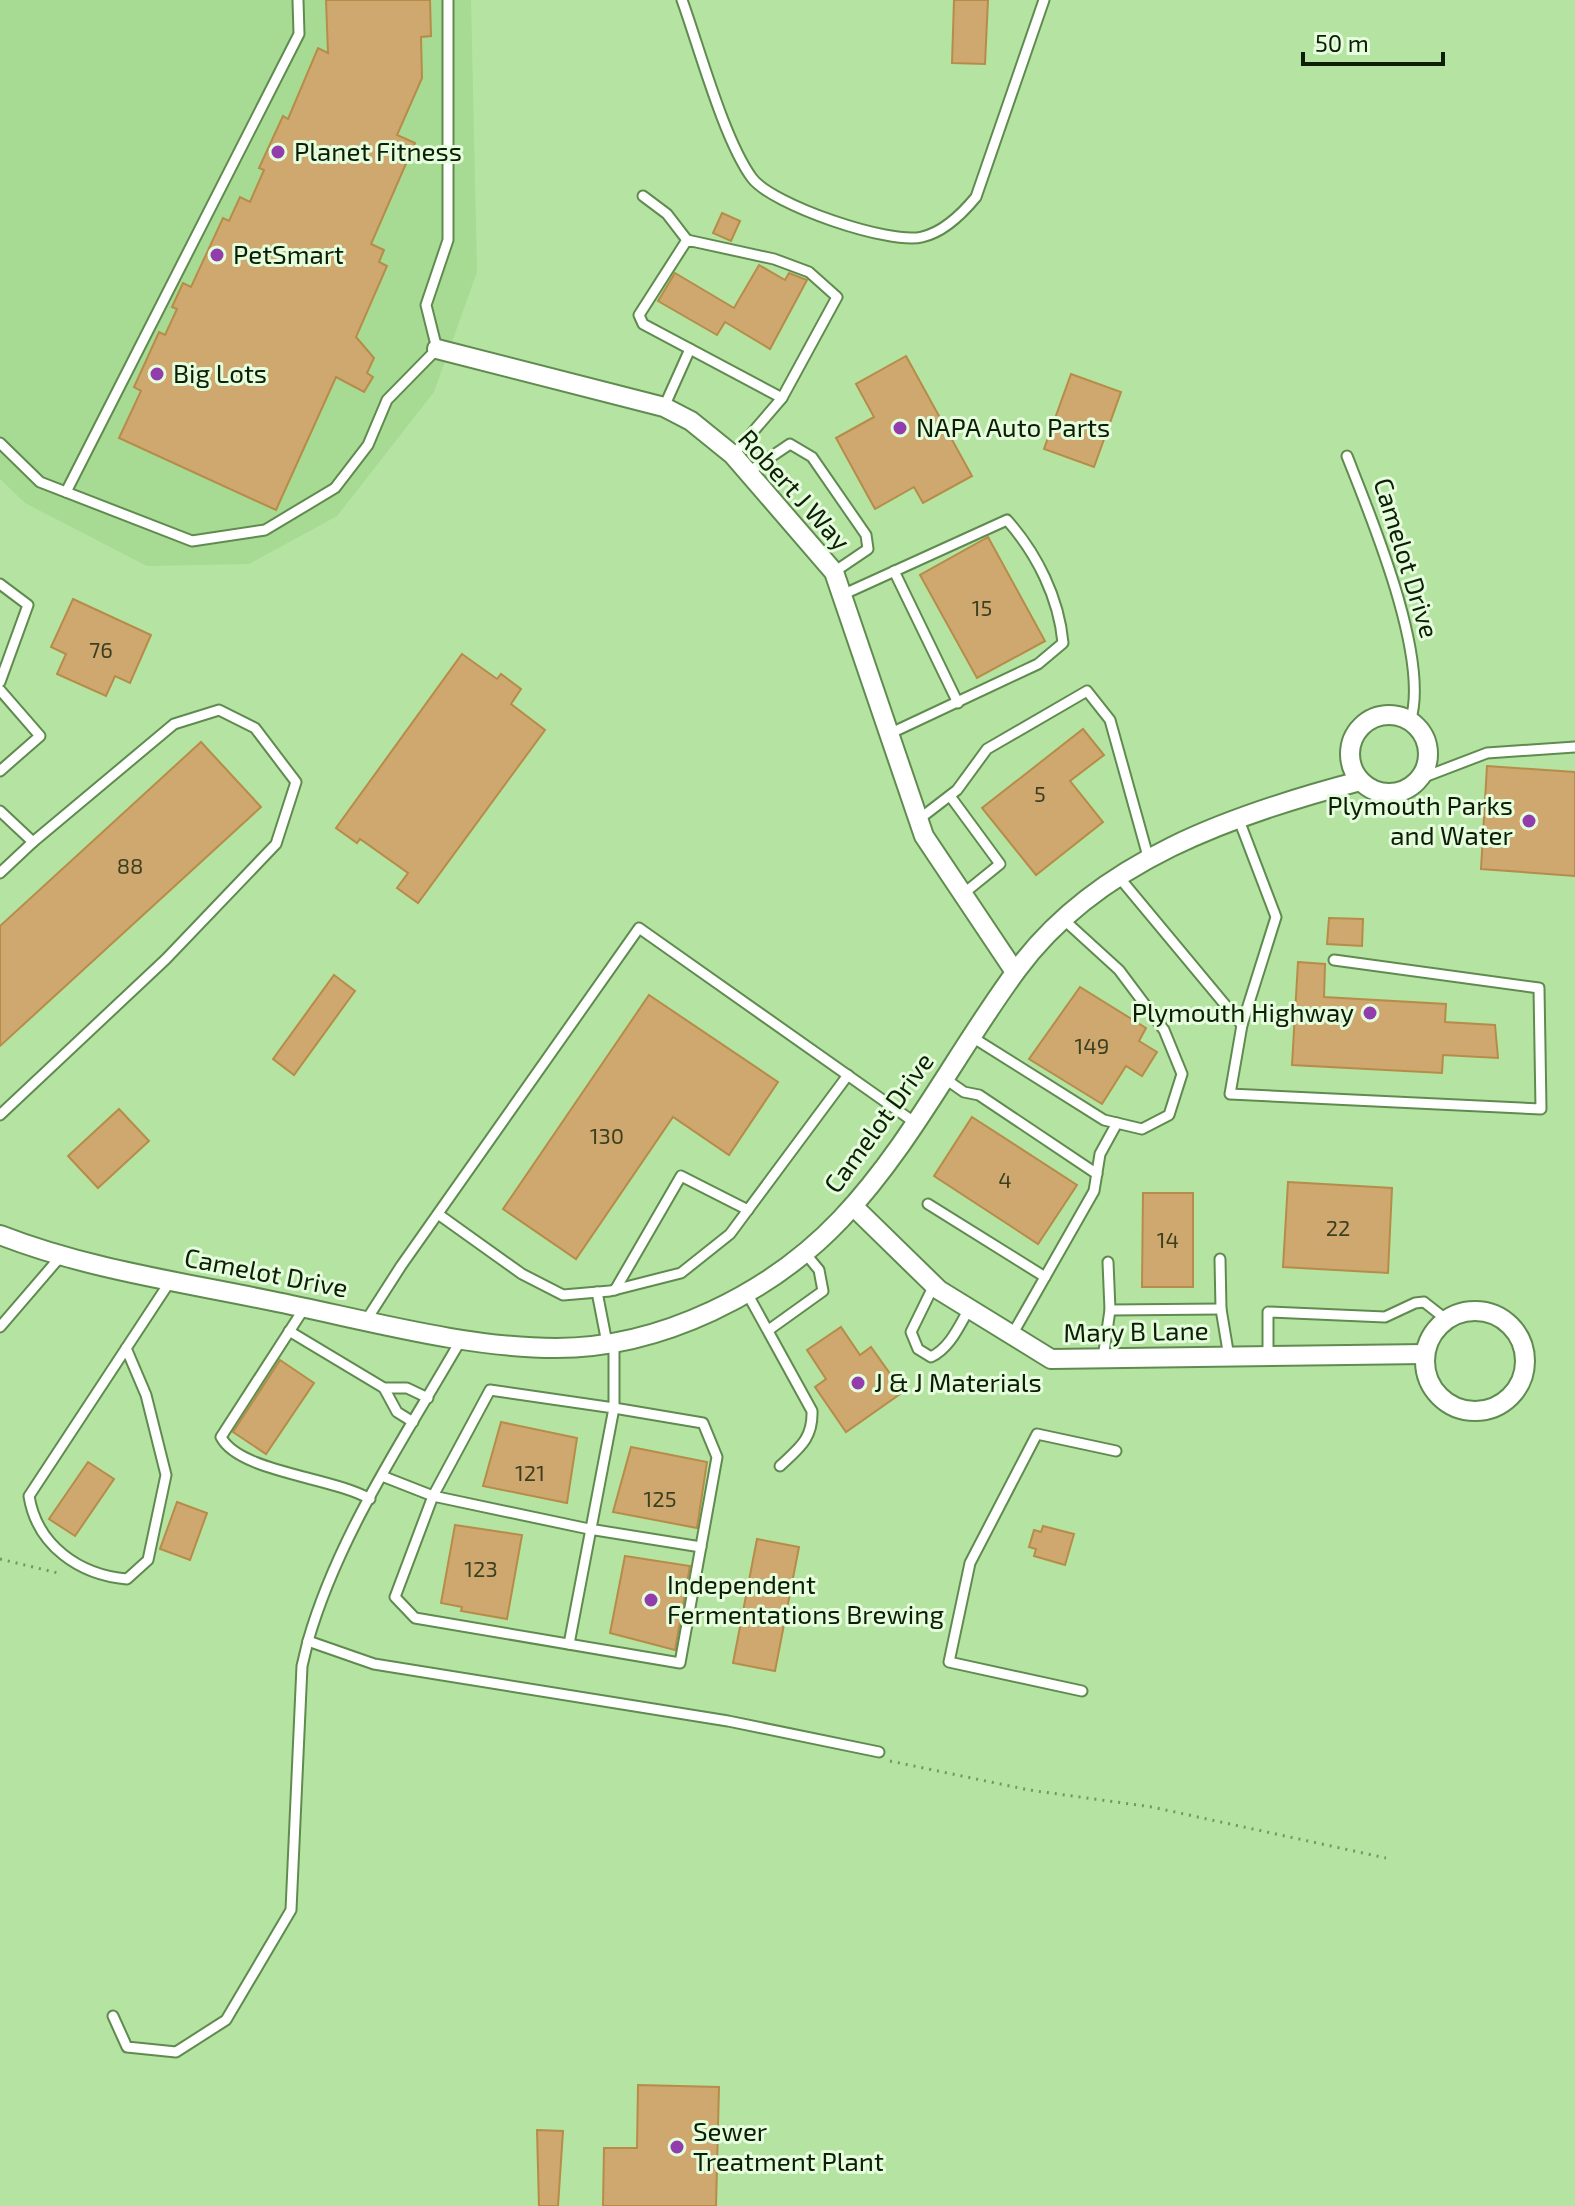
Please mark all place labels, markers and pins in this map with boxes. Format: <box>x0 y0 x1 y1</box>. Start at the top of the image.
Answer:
place label: Planet Fitness <box>294 135 462 166</box>
marker: Planet Fitness <box>269 143 287 161</box>
place label: PetSmart <box>233 238 344 269</box>
marker: PetSmart <box>208 246 226 264</box>
place label: Big Lots <box>173 357 267 388</box>
marker: Big Lots <box>148 365 166 383</box>
place label: NAPA Auto Parts <box>916 411 1110 442</box>
marker: NAPA Auto Parts <box>891 419 909 437</box>
place label: Plymouth Parks and Water <box>1327 789 1513 850</box>
marker: Plymouth Parks and Water <box>1520 812 1538 830</box>
place label: Plymouth Highway <box>1132 996 1354 1027</box>
marker: Plymouth Highway <box>1361 1004 1379 1022</box>
place label: J & J Materials <box>874 1366 1042 1397</box>
marker: J & J Materials <box>849 1374 867 1392</box>
place label: Independent Fermentations Brewing <box>667 1568 944 1629</box>
marker: Independent Fermentations Brewing <box>642 1591 660 1609</box>
place label: Sewer Treatment Plant <box>693 2115 884 2176</box>
marker: Sewer Treatment Plant <box>668 2138 686 2156</box>

